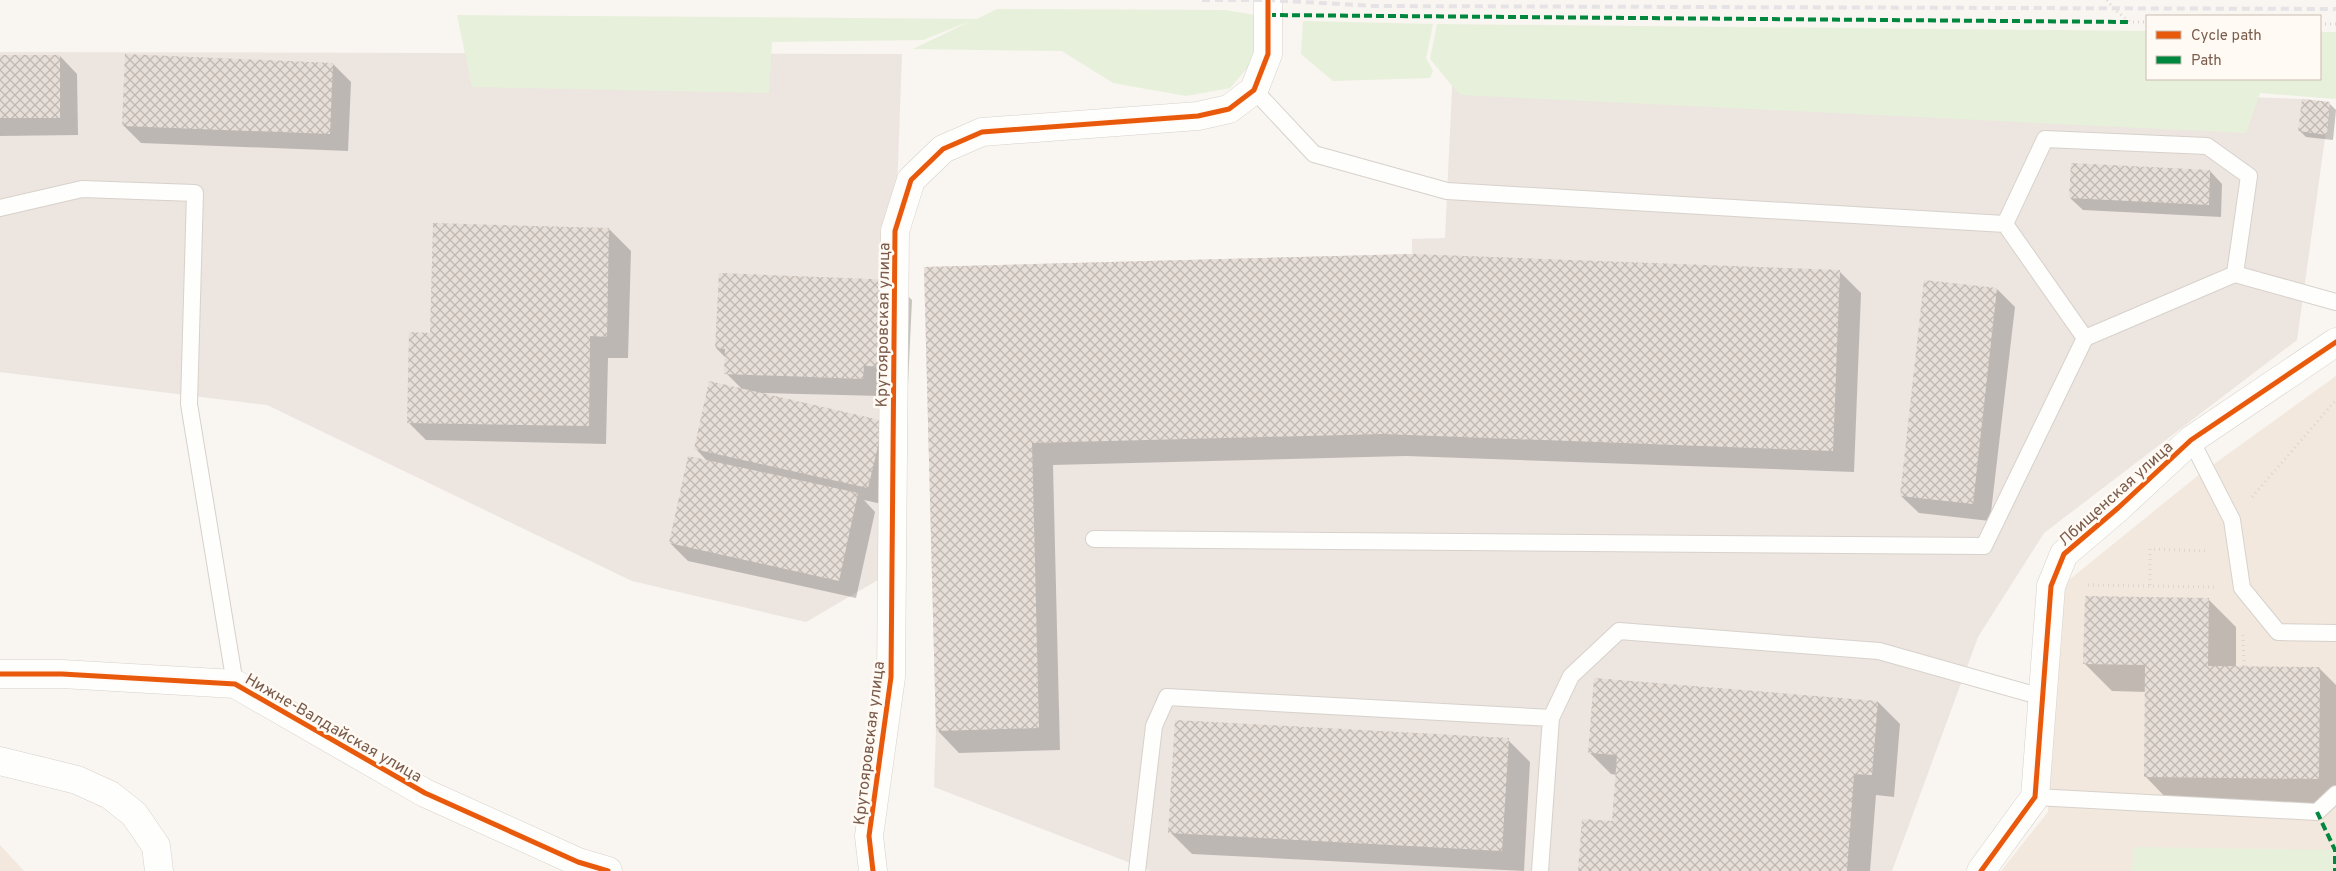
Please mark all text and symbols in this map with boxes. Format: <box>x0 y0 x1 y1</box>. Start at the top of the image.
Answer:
legend <box>2146 15 2321 80</box>
text: Cycle path <box>2191 27 2262 46</box>
text: Path <box>2191 52 2222 71</box>
street label: Крутояровская улица <box>873 242 895 408</box>
street label: Лбищенская улица <box>2055 438 2178 551</box>
street label: Крутояровская улица <box>850 660 890 826</box>
street label: Нижне-Валдайская улица <box>241 670 425 788</box>

